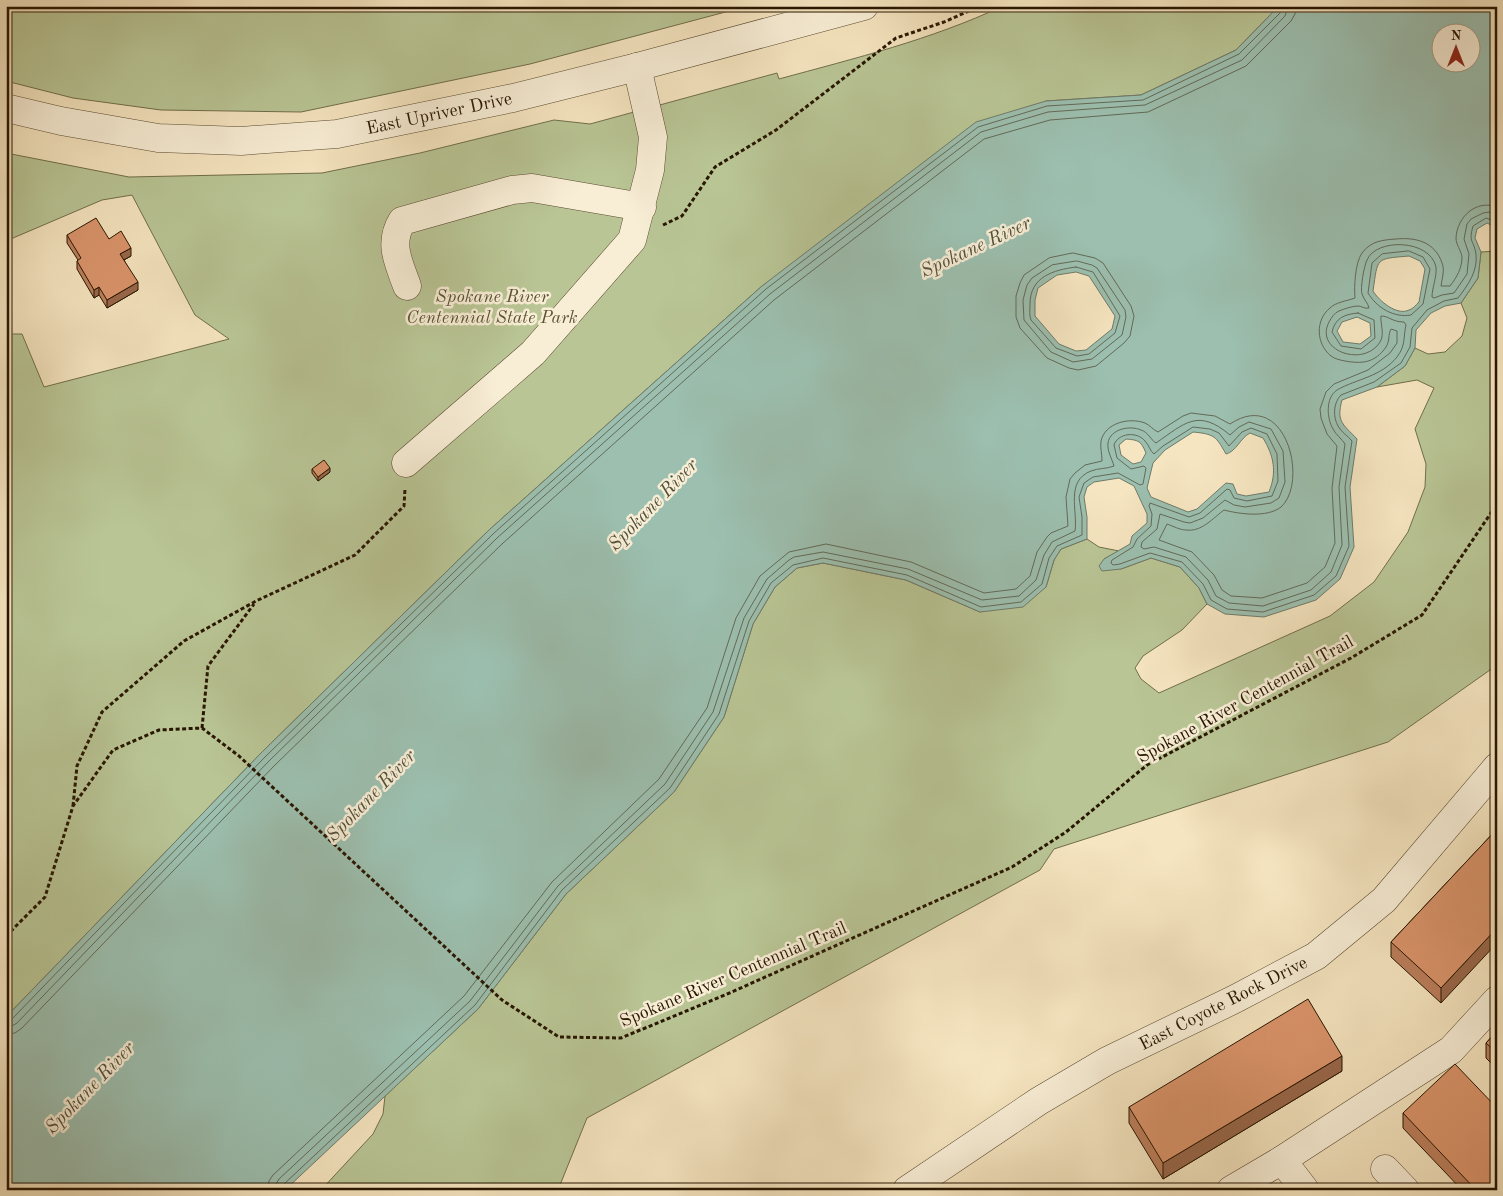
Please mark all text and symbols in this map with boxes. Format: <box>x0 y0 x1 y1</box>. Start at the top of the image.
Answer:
north arrow <box>1430 22 1480 72</box>
text: N <box>1451 29 1462 43</box>
street label: East Upriver Drive <box>365 90 514 138</box>
water label: Spokane River <box>918 214 1035 282</box>
park label: Spokane River Centennial State Park <box>406 288 578 327</box>
water label: Spokane River <box>606 456 703 555</box>
street label: Spokane River Centennial Trail <box>1134 633 1357 767</box>
water label: Spokane River <box>324 747 421 846</box>
street label: Spokane River Centennial Trail <box>617 919 850 1031</box>
street label: East Coyote Rock Drive <box>1137 954 1310 1054</box>
water label: Spokane River <box>43 1039 140 1138</box>

